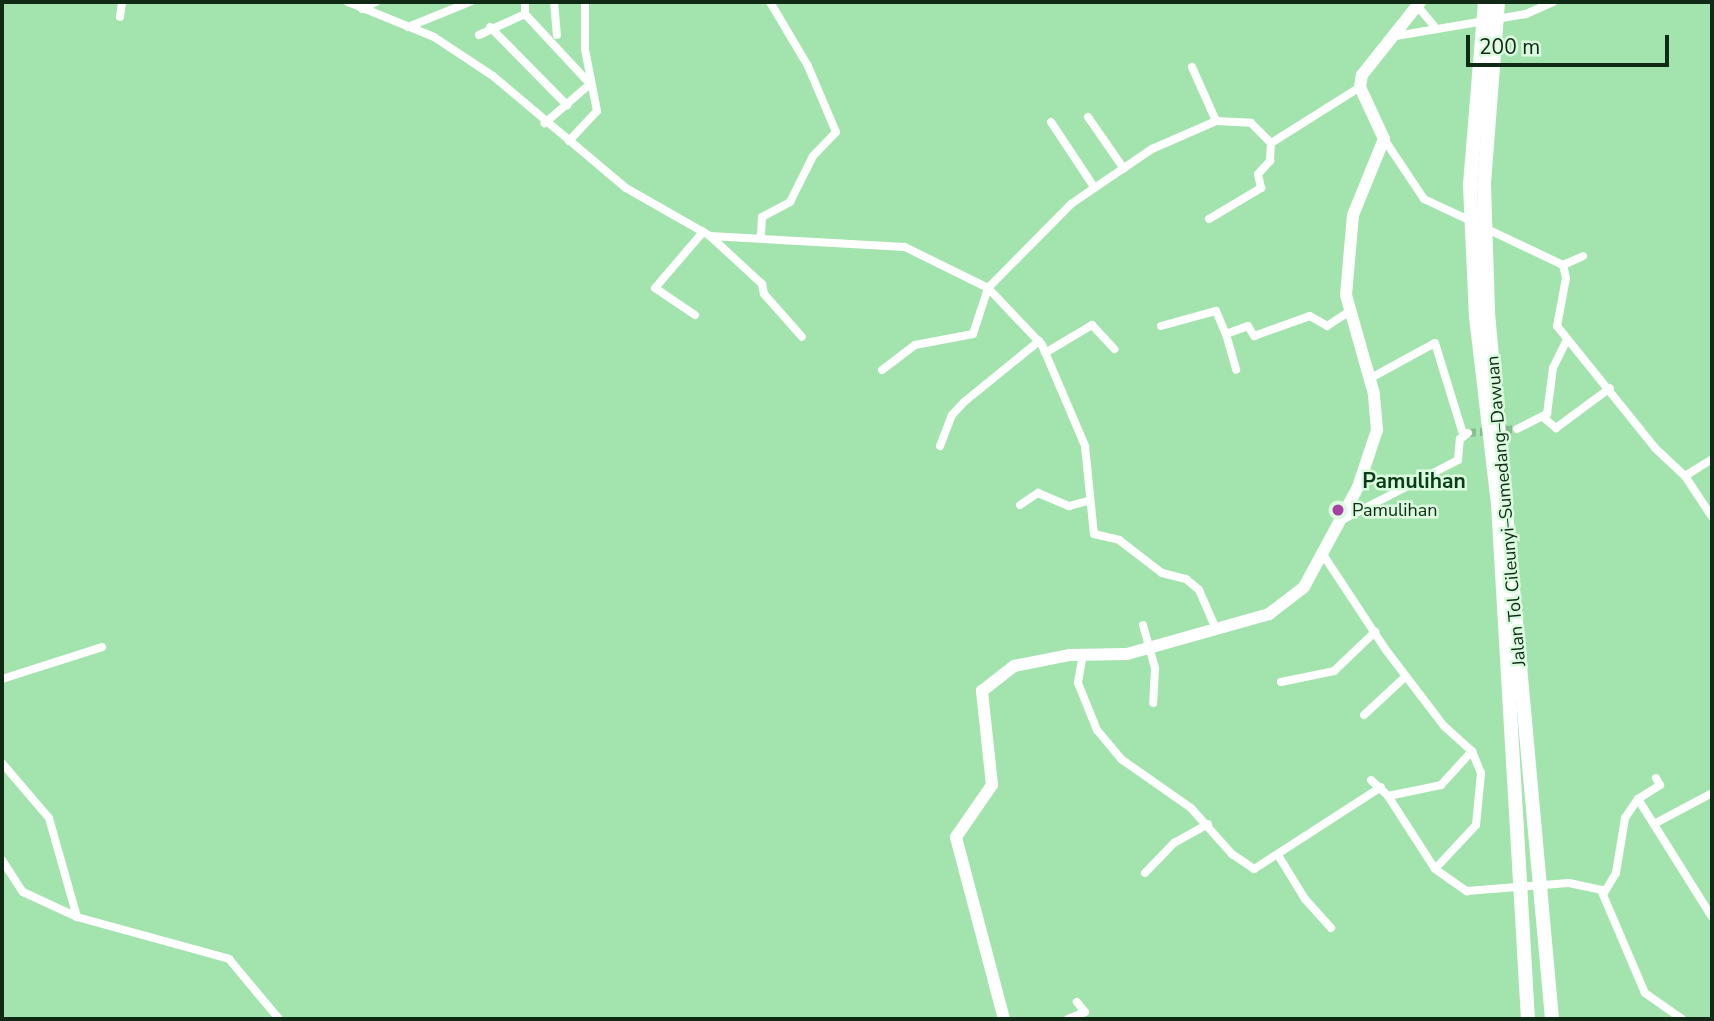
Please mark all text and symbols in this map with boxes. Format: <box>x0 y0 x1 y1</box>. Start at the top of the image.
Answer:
scale bar <box>1469 21 1672 65</box>
text: 200 m <box>1479 33 1540 61</box>
street label: Jalan Tol Cileunyi–Sumedang–Dawuan <box>1482 355 1530 667</box>
district label: Pamulihan <box>1362 468 1466 494</box>
place label: Pamulihan <box>1352 499 1437 521</box>
marker: Pamulihan <box>1330 502 1346 518</box>

